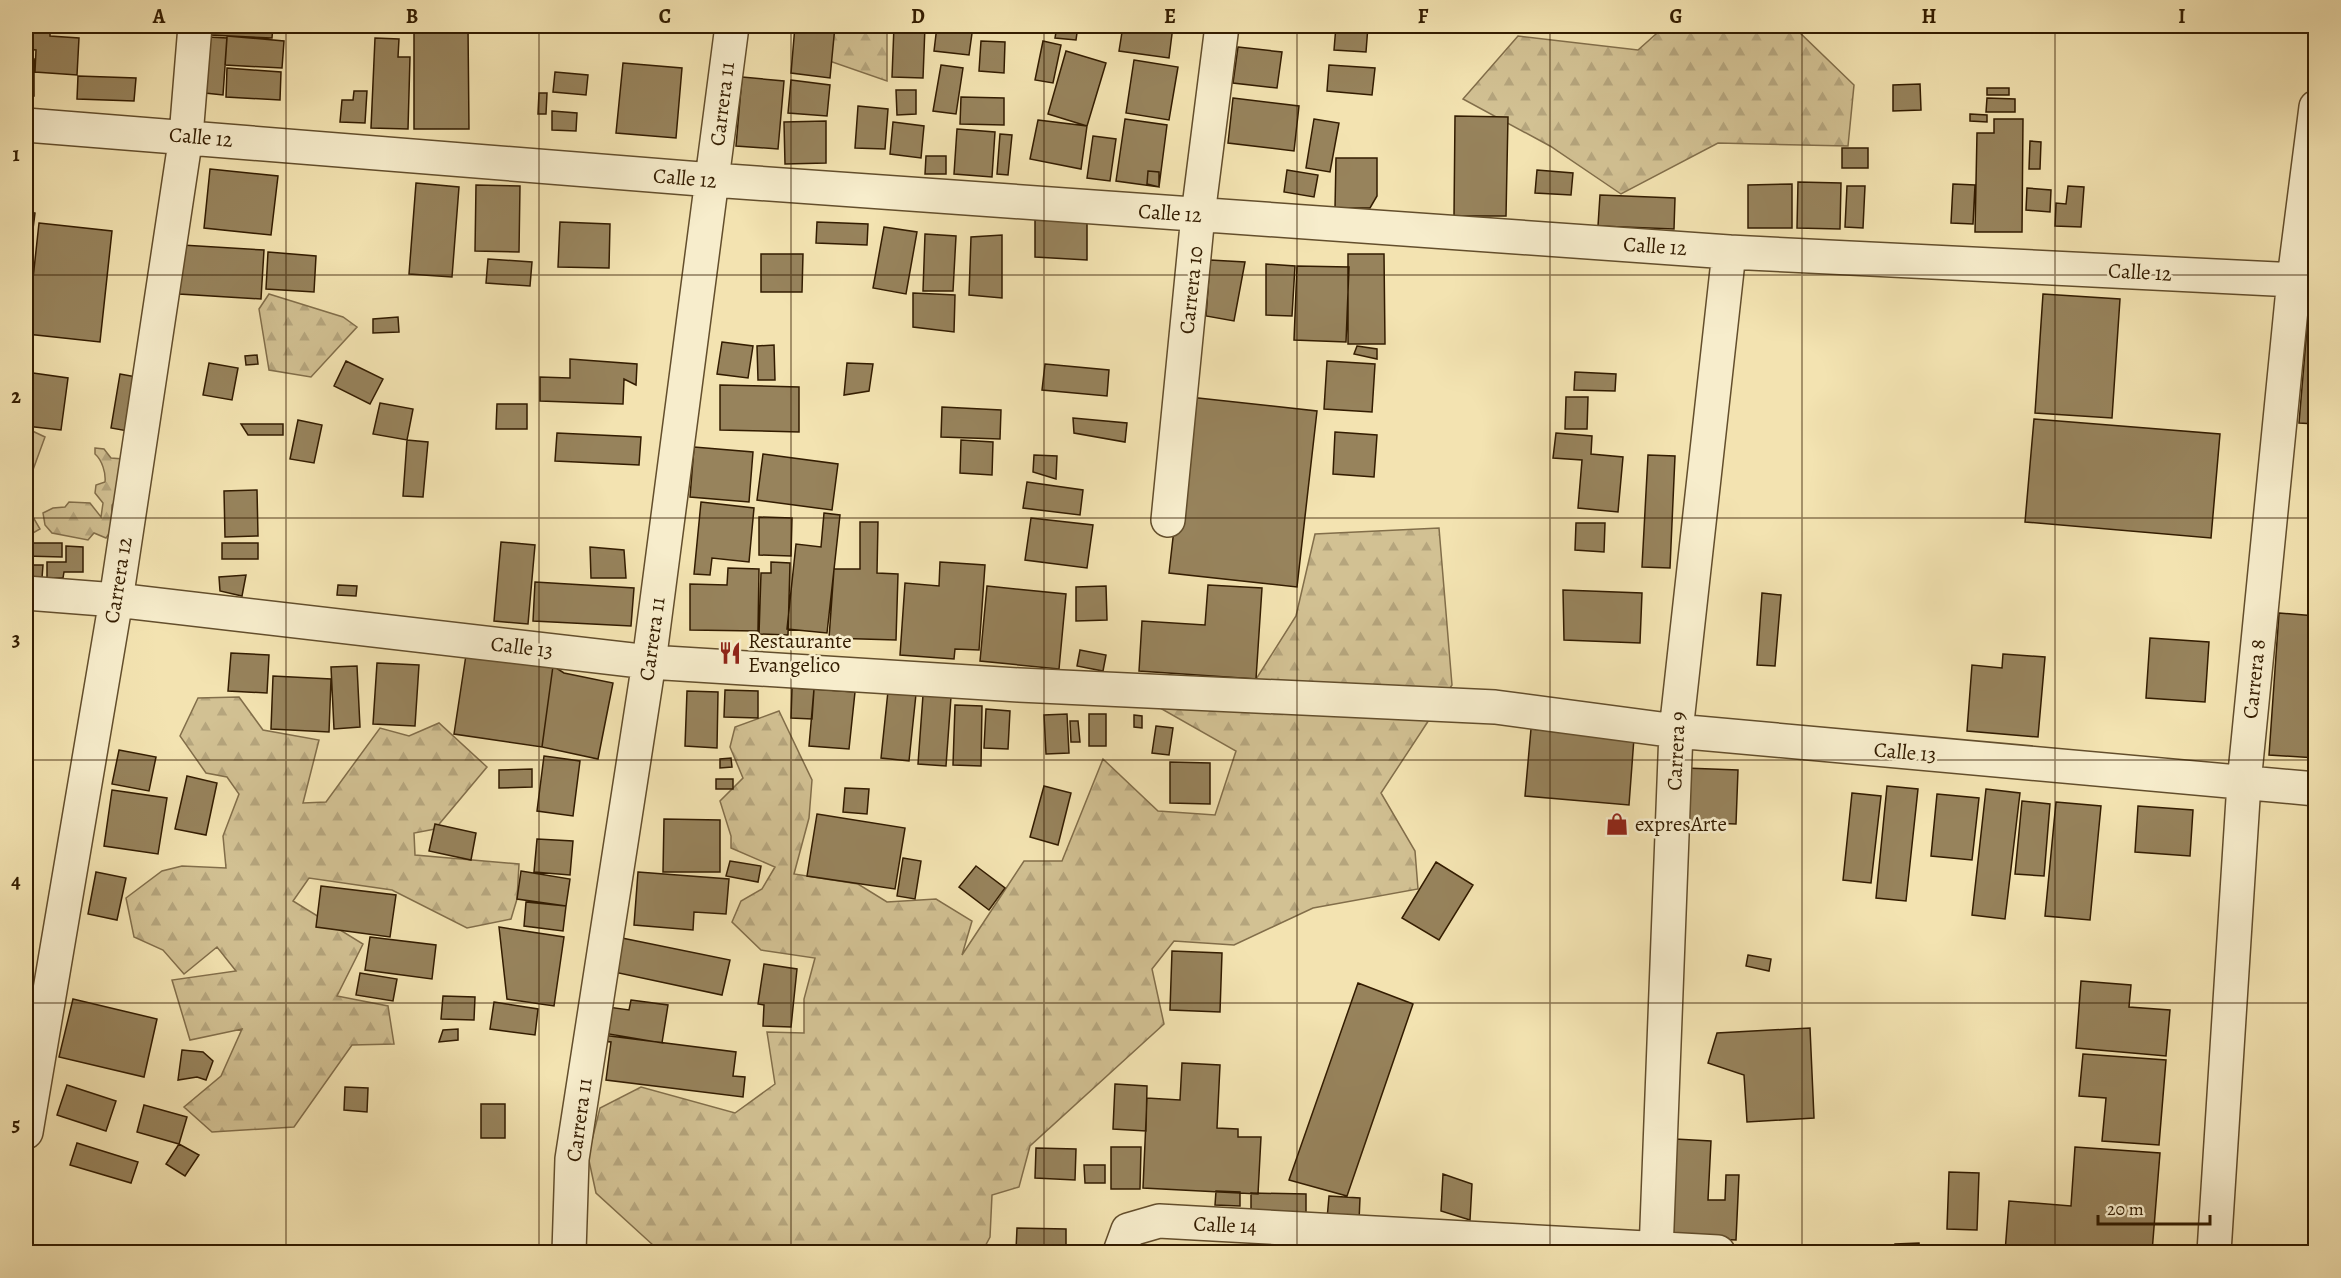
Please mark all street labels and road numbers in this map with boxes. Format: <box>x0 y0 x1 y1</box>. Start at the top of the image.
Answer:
street label: Carrera 11 <box>703 60 741 148</box>
street label: Calle 12 <box>168 120 234 154</box>
street label: Calle 12 <box>652 161 718 195</box>
street label: Calle 12 <box>1137 197 1203 229</box>
street label: Calle 12 <box>1622 230 1688 262</box>
street label: Carrera 10 <box>1172 245 1210 335</box>
street label: Calle 12 <box>2107 256 2173 288</box>
street label: Carrera 12 <box>97 535 139 625</box>
street label: Carrera 11 <box>632 595 672 683</box>
street label: Calle 13 <box>489 629 555 665</box>
street label: Carrera 8 <box>2236 638 2272 720</box>
street label: Carrera 9 <box>1660 711 1692 791</box>
street label: Calle 13 <box>1873 735 1937 769</box>
street label: Carrera 11 <box>559 1076 599 1164</box>
street label: Calle 14 <box>1193 1209 1257 1241</box>

